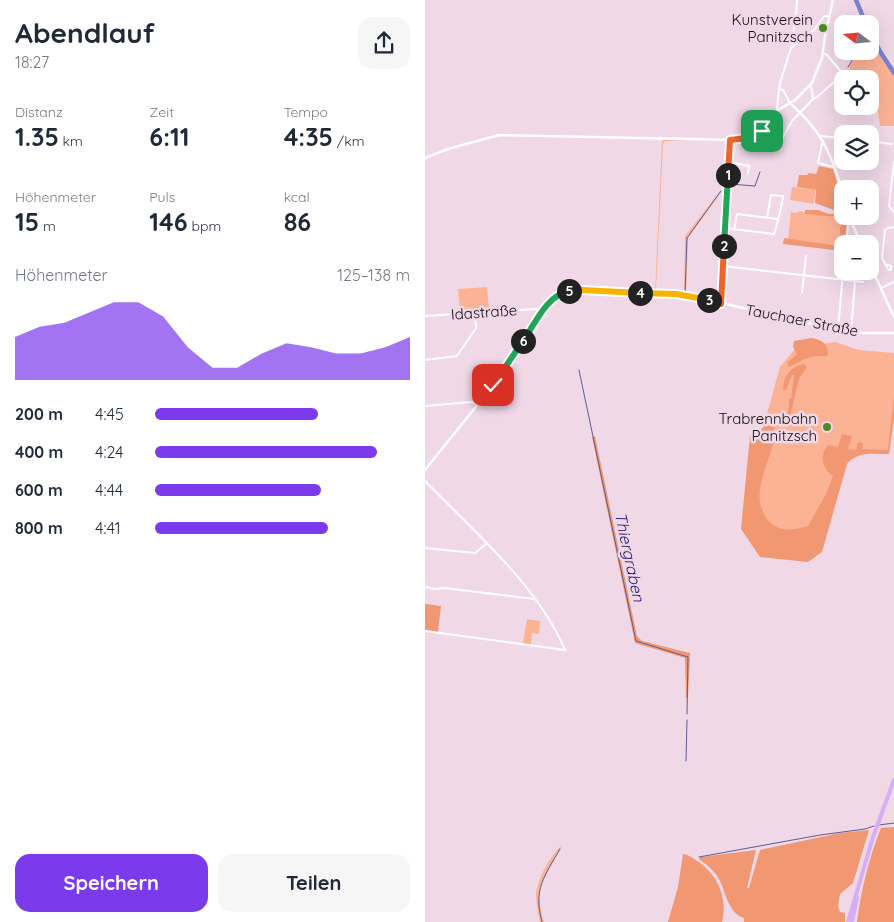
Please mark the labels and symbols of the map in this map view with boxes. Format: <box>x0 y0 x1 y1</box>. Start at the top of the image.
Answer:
place label: Kunstverein Panitzsch <box>732 10 813 46</box>
north arrow <box>834 15 879 60</box>
marker: Kunstverein Panitzsch <box>817 22 829 34</box>
pin <box>741 110 783 152</box>
pin: 1 <box>715 162 741 188</box>
pin: 2 <box>711 234 737 258</box>
pin: 5 <box>557 278 581 304</box>
pin: 4 <box>627 280 653 306</box>
pin: 3 <box>697 288 721 312</box>
street label: Idastraße <box>450 300 518 324</box>
street label: Tauchaer Straße <box>744 300 860 340</box>
pin: 6 <box>511 328 535 354</box>
pin <box>472 364 514 406</box>
place label: Trabrennbahn Panitzsch <box>718 409 817 445</box>
marker: Trabrennbahn Panitzsch <box>821 421 833 433</box>
water label: Thiergraben <box>611 511 649 604</box>

